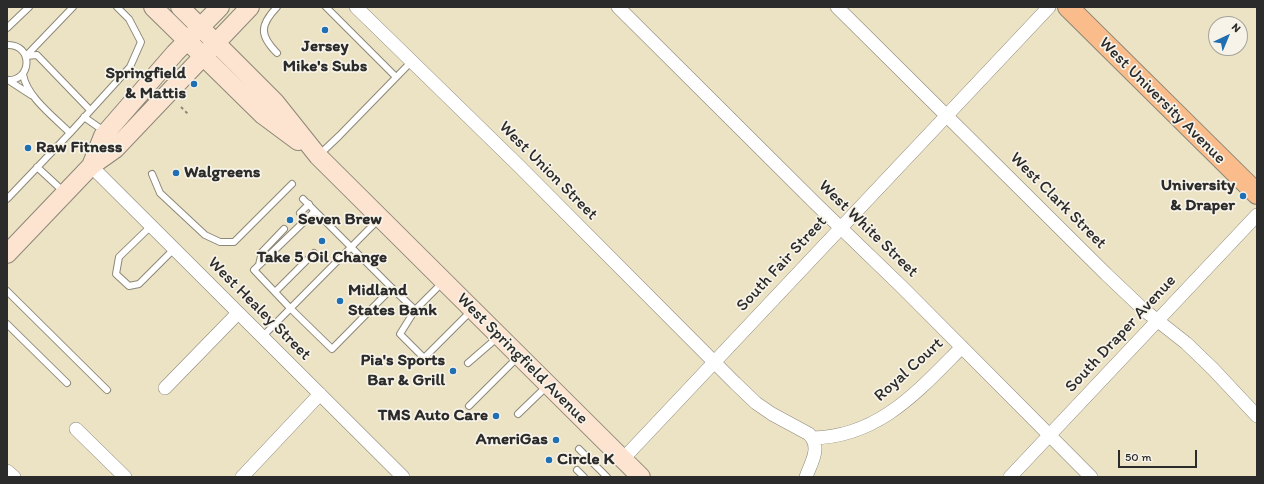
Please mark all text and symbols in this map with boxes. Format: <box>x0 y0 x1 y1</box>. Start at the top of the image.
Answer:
north arrow <box>1208 16 1248 56</box>
text: N <box>1229 20 1243 35</box>
marker: Jersey Mike's Subs <box>320 25 330 35</box>
street label: West University Avenue <box>1094 33 1230 169</box>
place label: Jersey Mike's Subs <box>283 37 367 77</box>
place label: Springfield & Mattis <box>105 64 186 104</box>
marker: Springfield & Mattis <box>189 79 199 89</box>
street label: West Union Street <box>494 117 602 225</box>
place label: Raw Fitness <box>36 138 122 158</box>
marker: Raw Fitness <box>23 143 33 153</box>
street label: West Clark Street <box>1005 148 1111 254</box>
place label: Walgreens <box>184 163 260 183</box>
marker: Walgreens <box>171 168 181 178</box>
street label: West White Street <box>814 176 922 282</box>
place label: University & Draper <box>1161 176 1235 216</box>
marker: University & Draper <box>1238 191 1248 201</box>
place label: Seven Brew <box>298 210 382 230</box>
street label: South Fair Street <box>732 212 832 316</box>
marker: Seven Brew <box>285 215 295 225</box>
marker: Take 5 Oil Change <box>317 236 327 246</box>
place label: Take 5 Oil Change <box>257 248 387 268</box>
street label: West Healey Street <box>203 253 315 365</box>
street label: South Draper Avenue <box>1061 271 1181 397</box>
place label: Midland States Bank <box>348 281 437 321</box>
street label: West Springfield Avenue <box>452 289 592 429</box>
marker: Midland States Bank <box>335 296 345 306</box>
street label: Royal Court <box>870 334 948 406</box>
place label: Pia's Sports Bar & Grill <box>360 351 445 391</box>
marker: Pia's Sports Bar & Grill <box>448 366 458 376</box>
place label: TMS Auto Care <box>378 406 488 426</box>
marker: TMS Auto Care <box>491 411 501 421</box>
place label: AmeriGas <box>476 430 548 450</box>
marker: AmeriGas <box>551 435 561 445</box>
scale bar <box>1120 442 1199 468</box>
place label: Circle K <box>557 450 614 470</box>
text: 50 m <box>1125 450 1151 464</box>
marker: Circle K <box>544 455 554 465</box>

